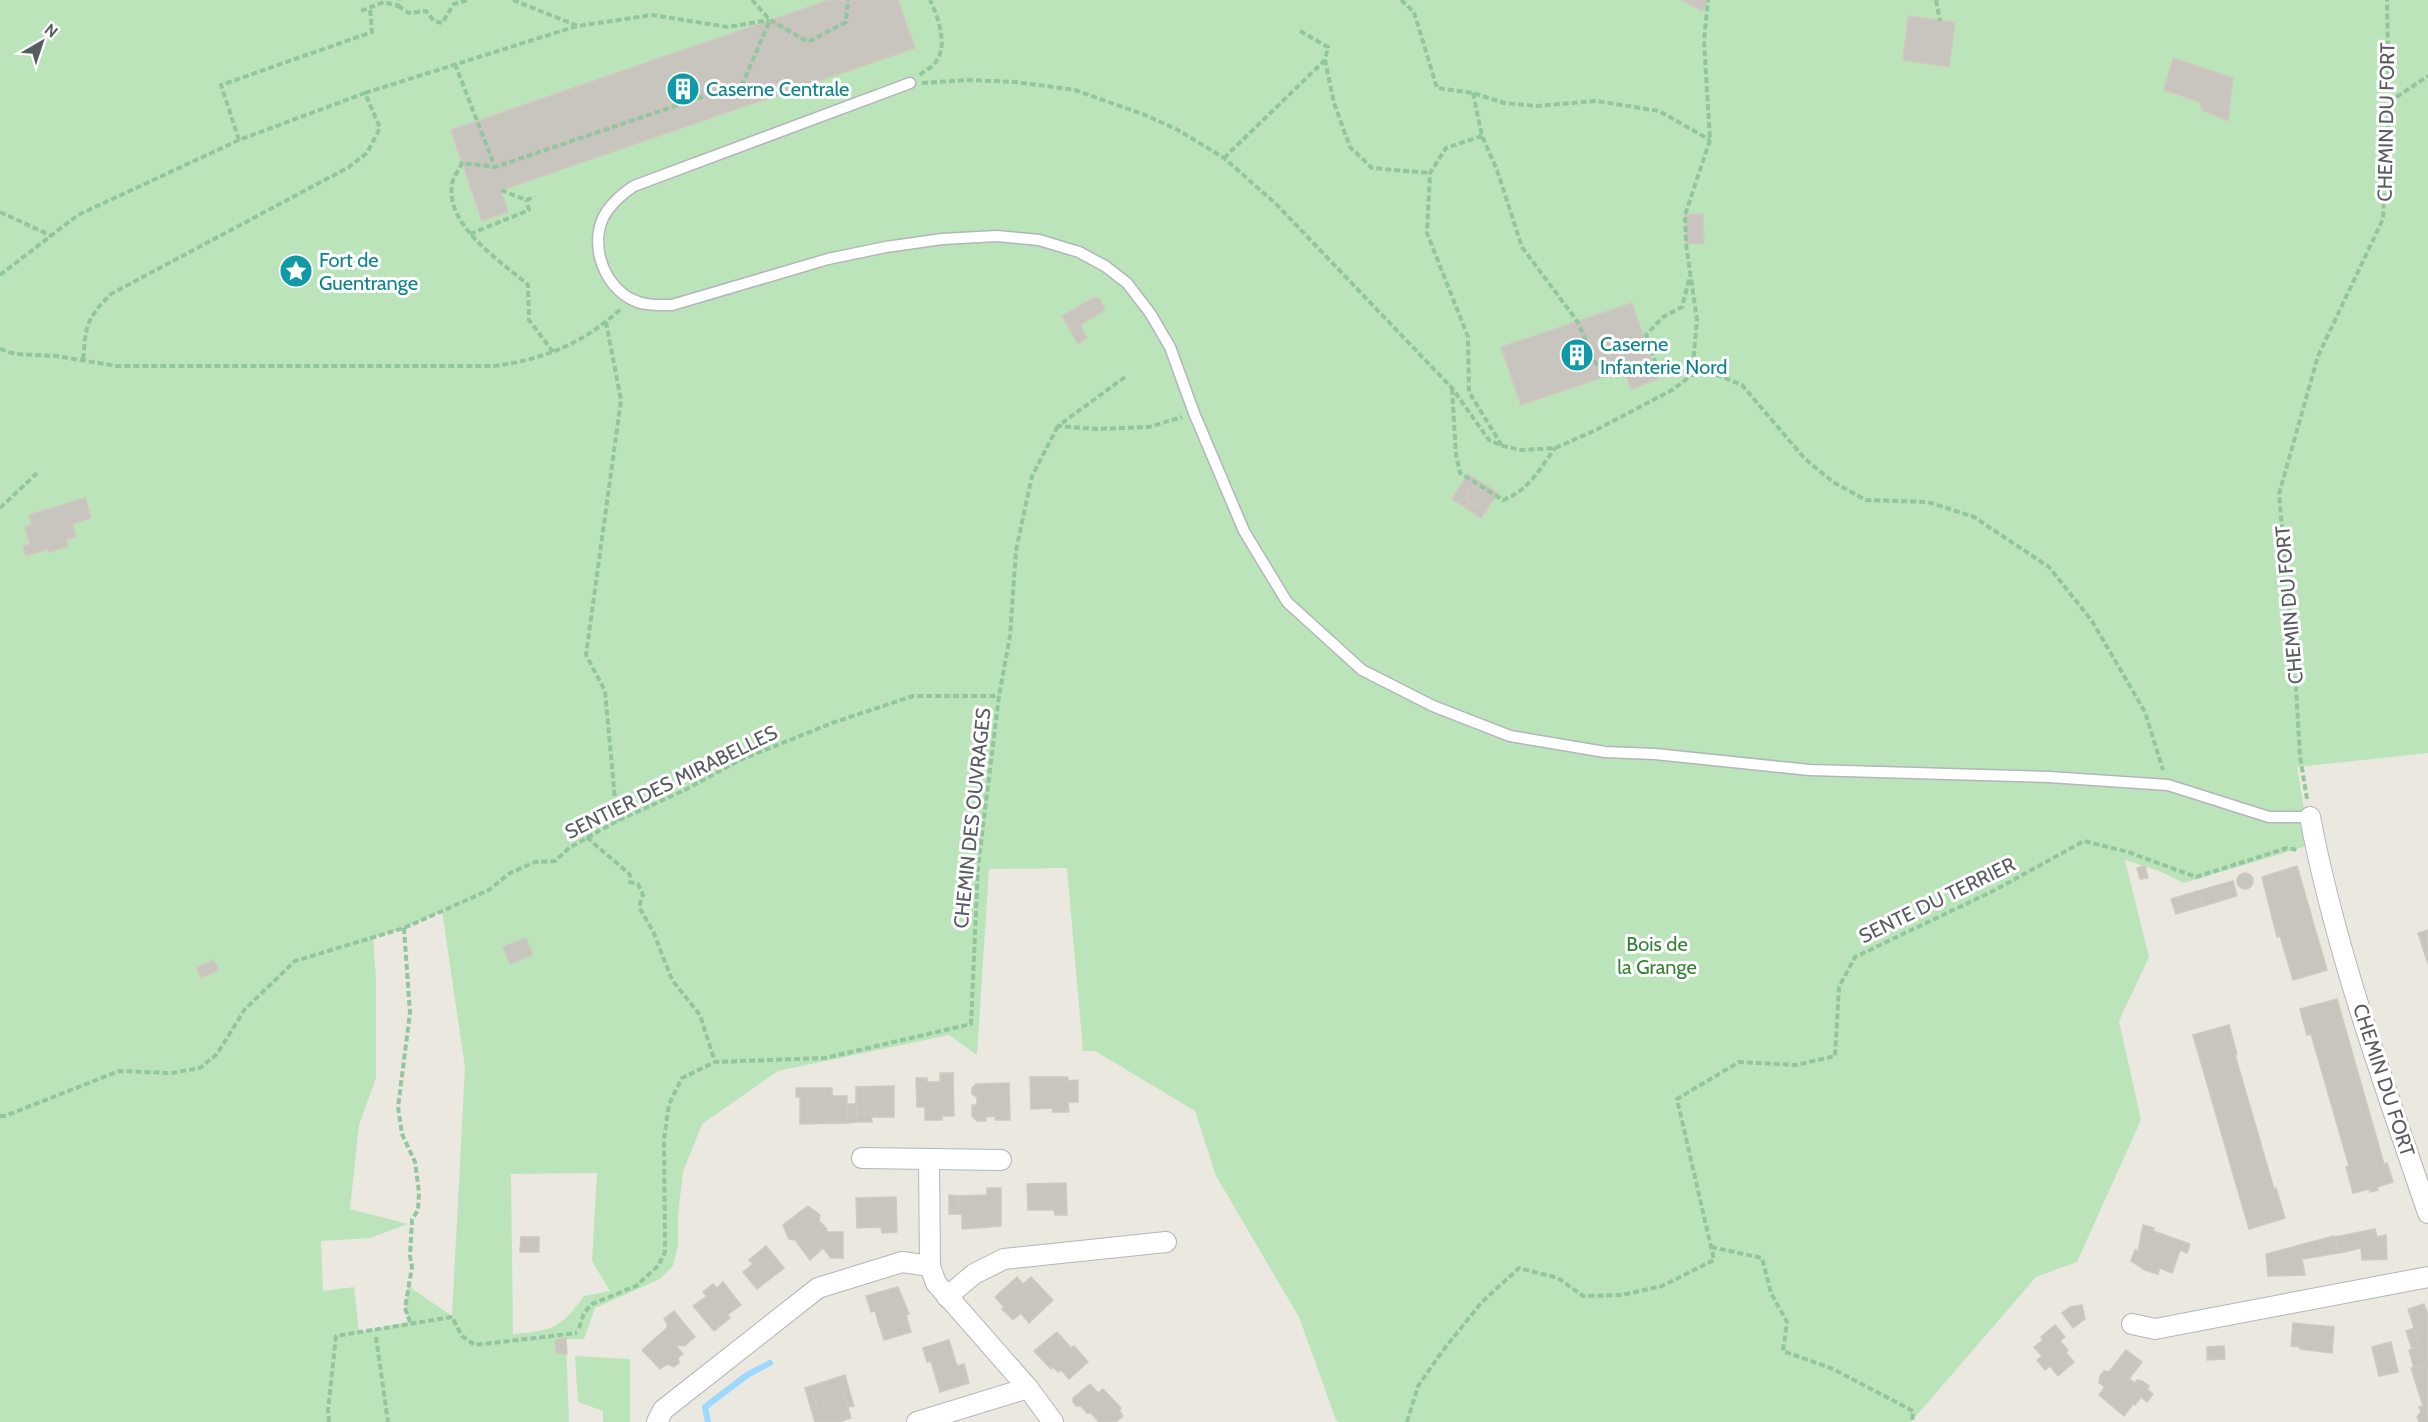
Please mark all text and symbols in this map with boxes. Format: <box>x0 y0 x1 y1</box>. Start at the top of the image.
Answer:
north arrow <box>12 12 72 72</box>
text: N <box>41 20 61 42</box>
street label: CHEMIN DU FORT <box>2373 42 2399 202</box>
building icon: Caserne Centrale <box>665 71 701 107</box>
place label: Caserne Centrale <box>706 77 849 101</box>
place label: Fort de Guentrange <box>319 248 418 295</box>
place icon: Fort de Guentrange <box>278 253 314 289</box>
place label: Caserne Infanterie Nord <box>1600 332 1727 379</box>
building icon: Caserne Infanterie Nord <box>1559 337 1595 373</box>
street label: CHEMIN DU FORT <box>2270 524 2308 685</box>
street label: CHEMIN DES OUVRAGES <box>948 706 996 929</box>
street label: SENTIER DES MIRABELLES <box>561 720 781 844</box>
street label: SENTE DU TERRIER <box>1855 852 2019 948</box>
park label: Bois de la Grange <box>1617 932 1697 979</box>
street label: CHEMIN DU FORT <box>2348 1001 2420 1160</box>

